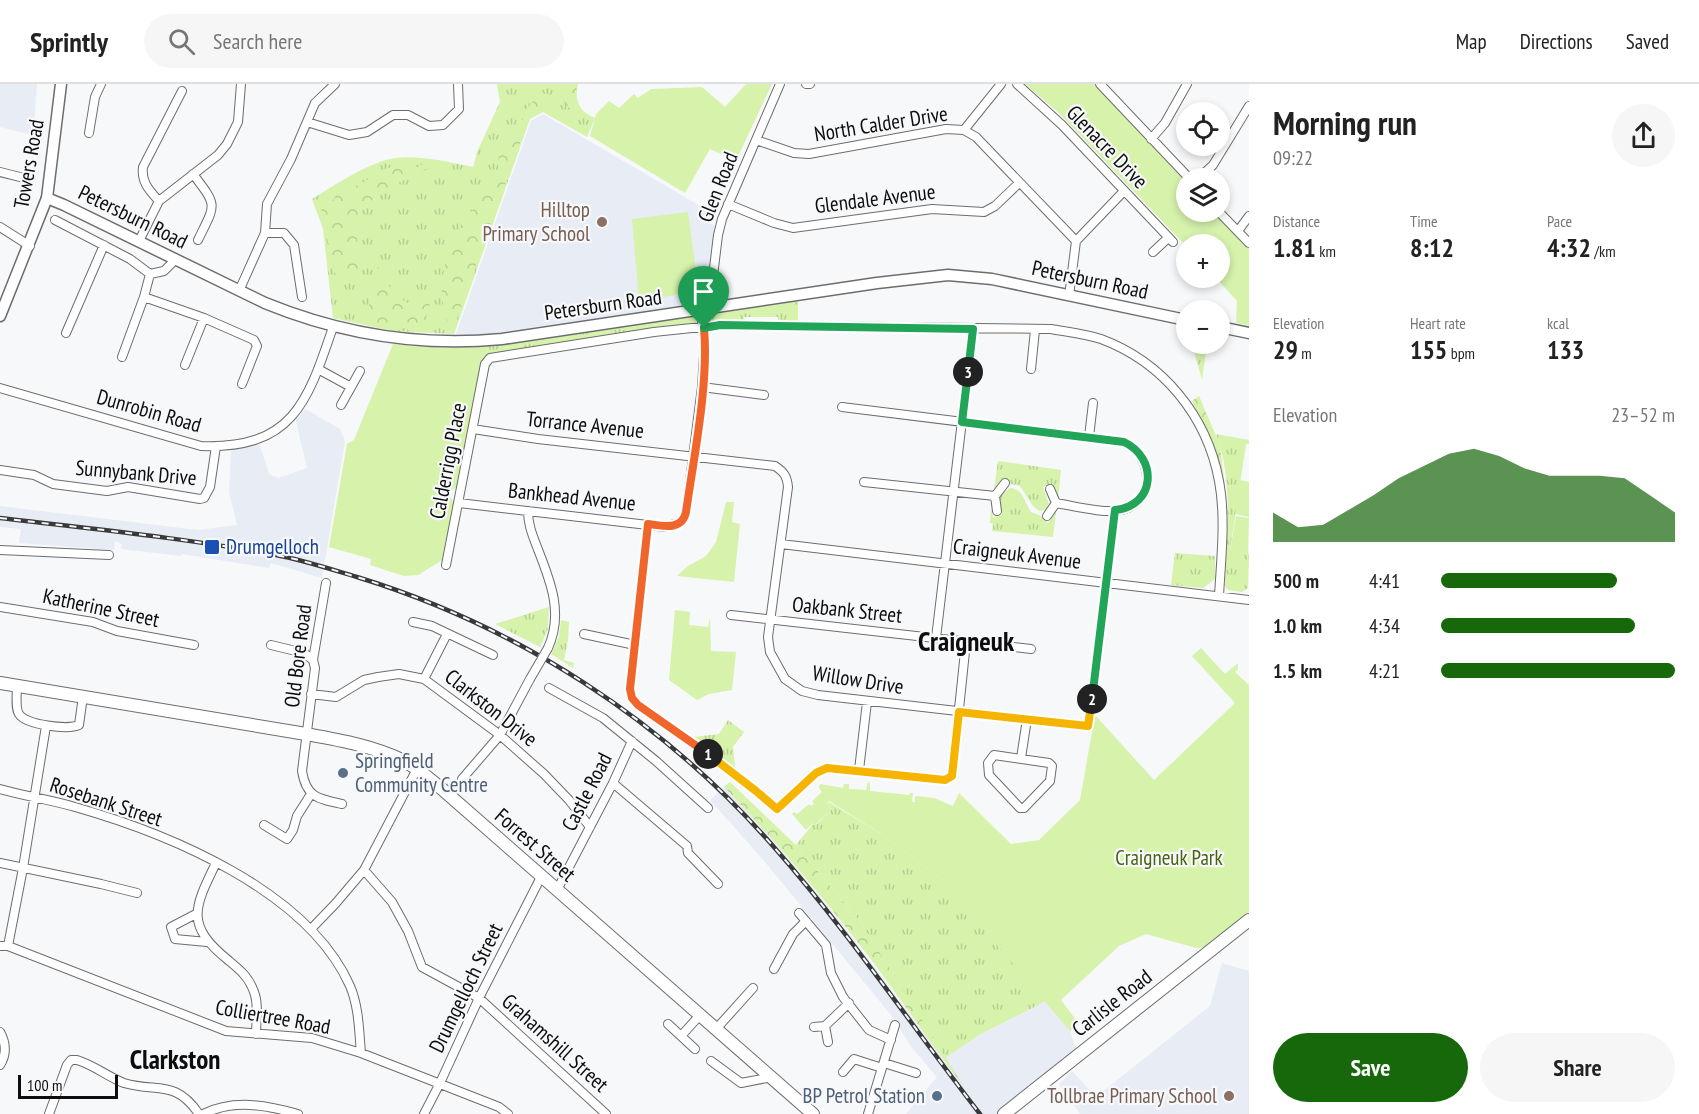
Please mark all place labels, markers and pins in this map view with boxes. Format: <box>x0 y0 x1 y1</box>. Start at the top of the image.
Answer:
place label: Hilltop Primary School <box>482 196 590 247</box>
marker: Hilltop Primary School <box>595 215 609 229</box>
pin <box>678 266 729 328</box>
pin: 3 <box>953 357 983 387</box>
place label: Drumgelloch <box>226 533 319 560</box>
marker: Drumgelloch <box>203 538 221 556</box>
pin: 2 <box>1077 684 1107 714</box>
pin: 1 <box>693 739 723 769</box>
place label: Springfield Community Centre <box>355 747 488 798</box>
marker: Springfield Community Centre <box>336 766 350 780</box>
place label: BP Petrol Station <box>803 1082 925 1109</box>
place label: Tollbrae Primary School <box>1047 1082 1217 1109</box>
marker: BP Petrol Station <box>930 1089 944 1103</box>
marker: Tollbrae Primary School <box>1222 1089 1236 1103</box>

